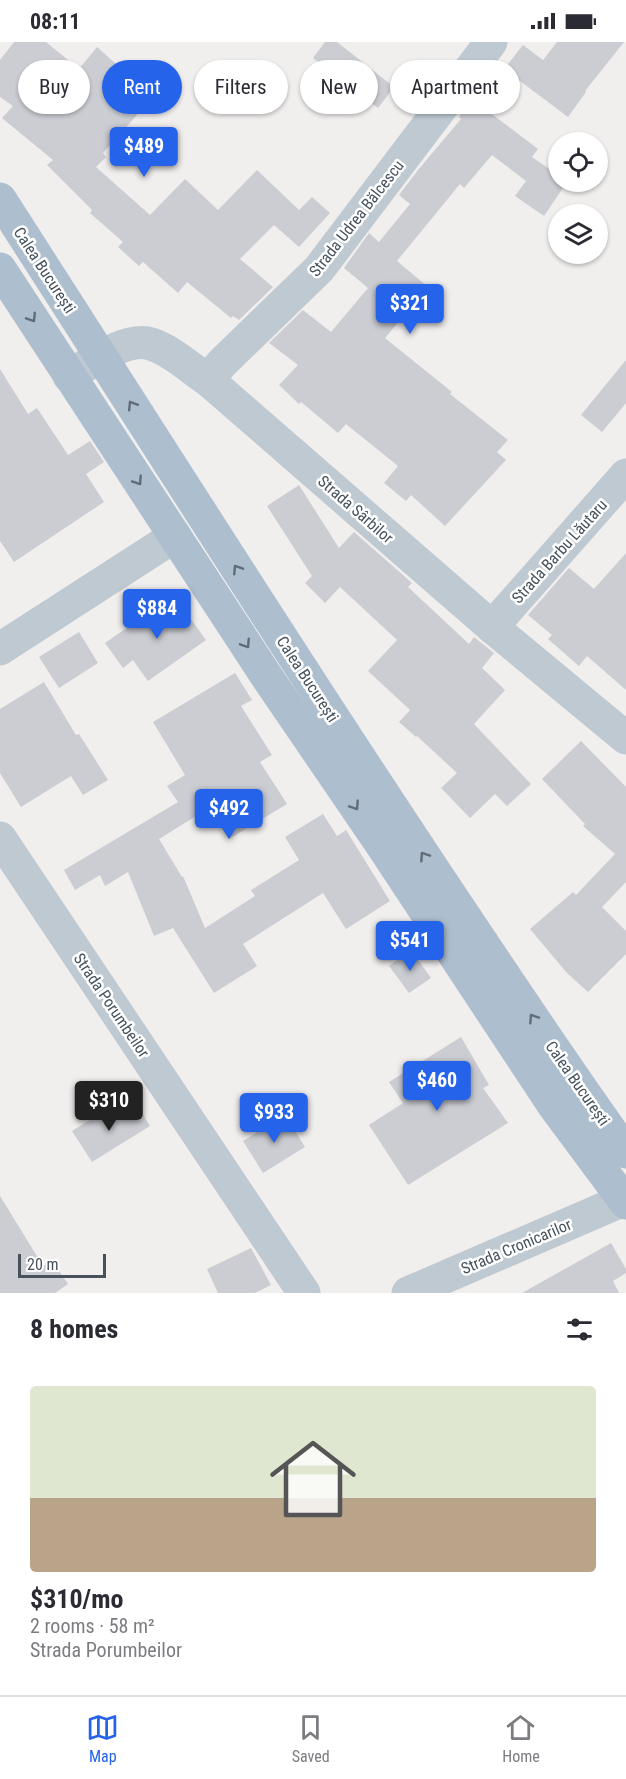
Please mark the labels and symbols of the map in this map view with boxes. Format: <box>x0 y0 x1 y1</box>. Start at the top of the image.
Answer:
pin: $489 <box>108 127 180 178</box>
street label: Strada Udrea Bălcescu <box>305 156 408 280</box>
street label: Calea București <box>9 224 79 317</box>
pin: $321 <box>374 284 446 335</box>
one-way arrow <box>24 312 36 322</box>
one-way arrow <box>127 401 139 411</box>
street label: Strada Sârbilor <box>314 472 397 547</box>
one-way arrow <box>131 475 142 486</box>
street label: Strada Barbu Lăutaru <box>508 496 611 607</box>
one-way arrow <box>233 565 244 576</box>
pin: $884 <box>121 589 193 640</box>
street label: Calea București <box>272 633 342 726</box>
one-way arrow <box>238 638 250 648</box>
pin: $492 <box>193 789 265 840</box>
one-way arrow <box>348 799 359 810</box>
one-way arrow <box>420 851 431 862</box>
pin: $541 <box>374 921 446 972</box>
street label: Strada Porumbeilor <box>70 950 154 1061</box>
one-way arrow <box>529 1013 540 1024</box>
street label: Calea București <box>541 1037 614 1130</box>
pin: $460 <box>401 1061 473 1112</box>
pin: $310 <box>73 1081 145 1132</box>
pin: $933 <box>238 1093 310 1144</box>
street label: Strada Cronicarilor <box>458 1215 574 1278</box>
scale bar <box>18 1251 106 1278</box>

